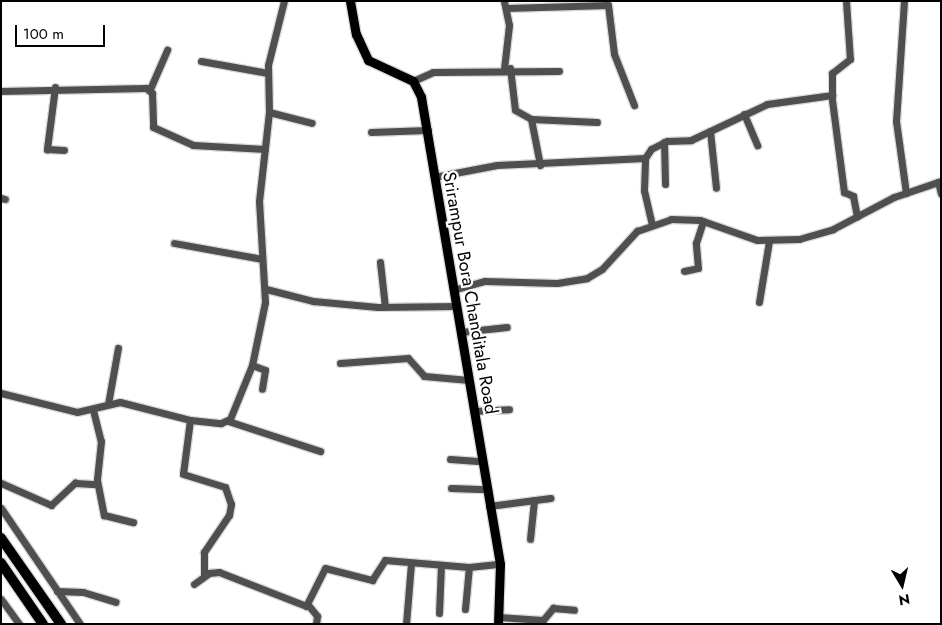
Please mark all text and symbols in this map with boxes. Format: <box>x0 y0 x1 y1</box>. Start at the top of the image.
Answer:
scale bar <box>18 15 108 47</box>
text: 100 m <box>23 23 64 45</box>
street label: Srirampur Bora Chanditala Road <box>438 170 502 416</box>
north arrow <box>877 560 927 610</box>
text: N <box>897 589 911 611</box>

